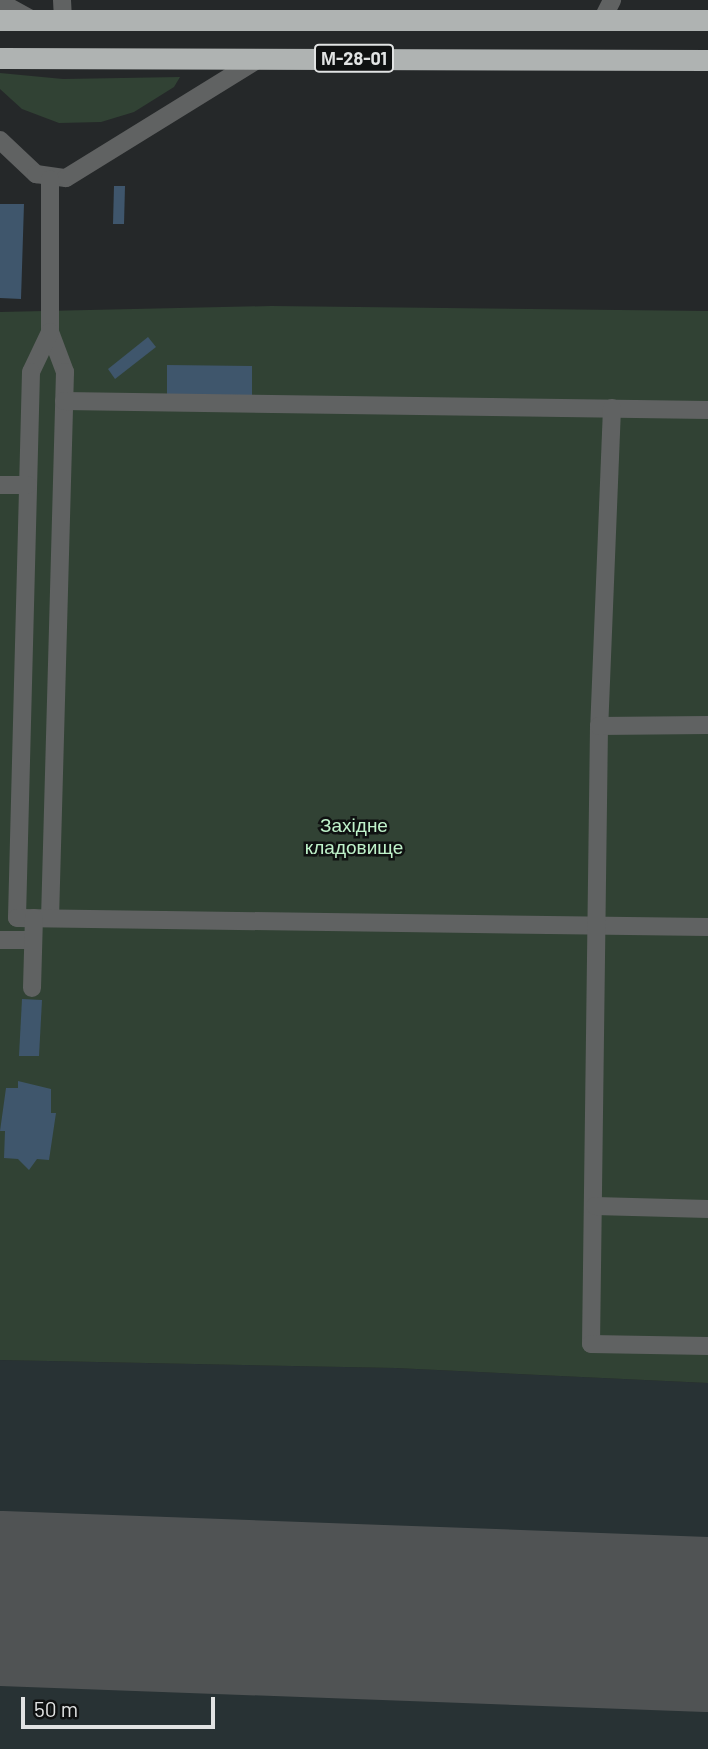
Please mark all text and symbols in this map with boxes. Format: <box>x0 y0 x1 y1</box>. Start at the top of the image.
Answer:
road number: М-28-01 <box>314 44 394 72</box>
park label: Західне кладовище <box>305 814 403 858</box>
scale bar <box>24 1682 219 1726</box>
text: 50 m <box>34 1696 78 1721</box>

